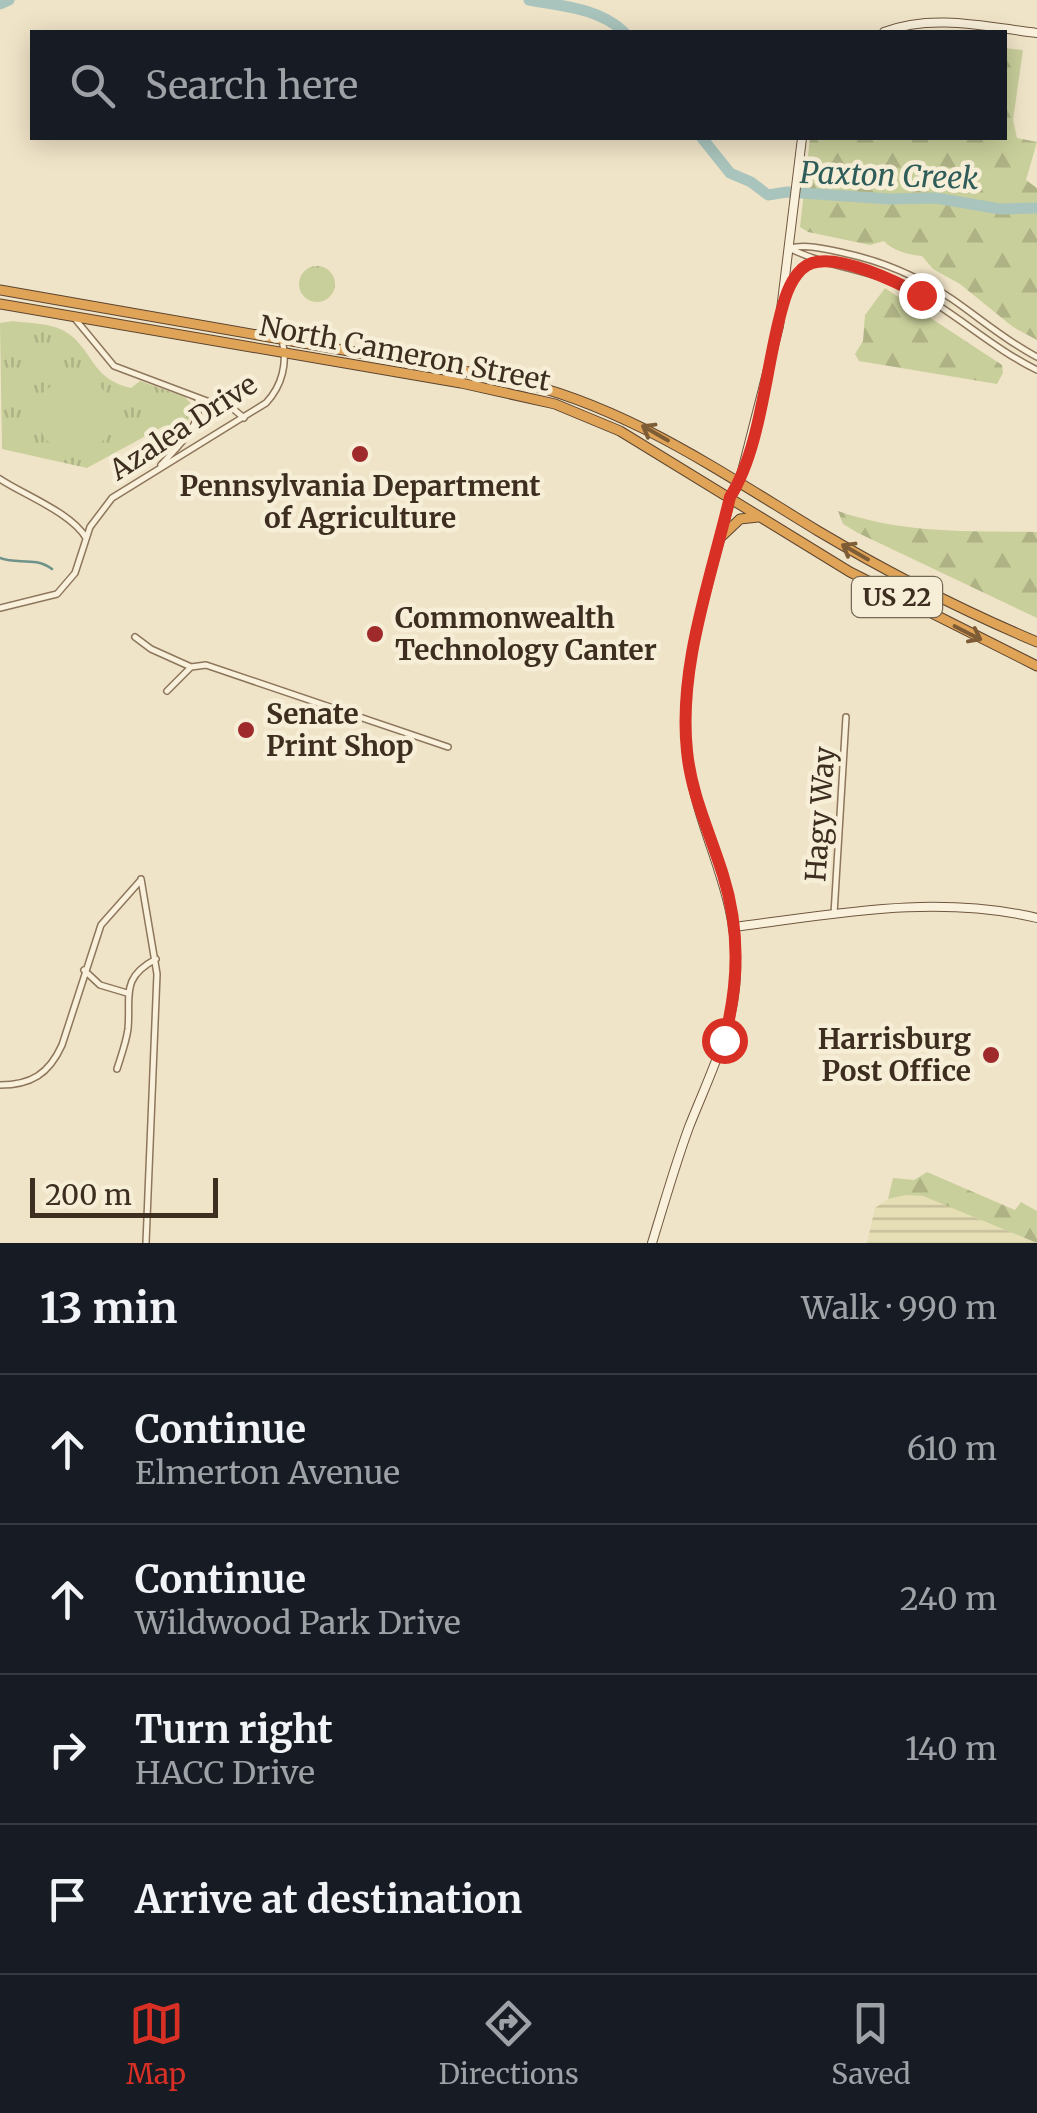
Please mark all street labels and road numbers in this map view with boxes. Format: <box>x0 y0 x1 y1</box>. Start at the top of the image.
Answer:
street label: North Cameron Street <box>257 307 554 399</box>
street label: Azalea Drive <box>102 366 264 489</box>
road number: US 22 <box>852 577 942 617</box>
street label: Hagy Way <box>797 745 843 883</box>

